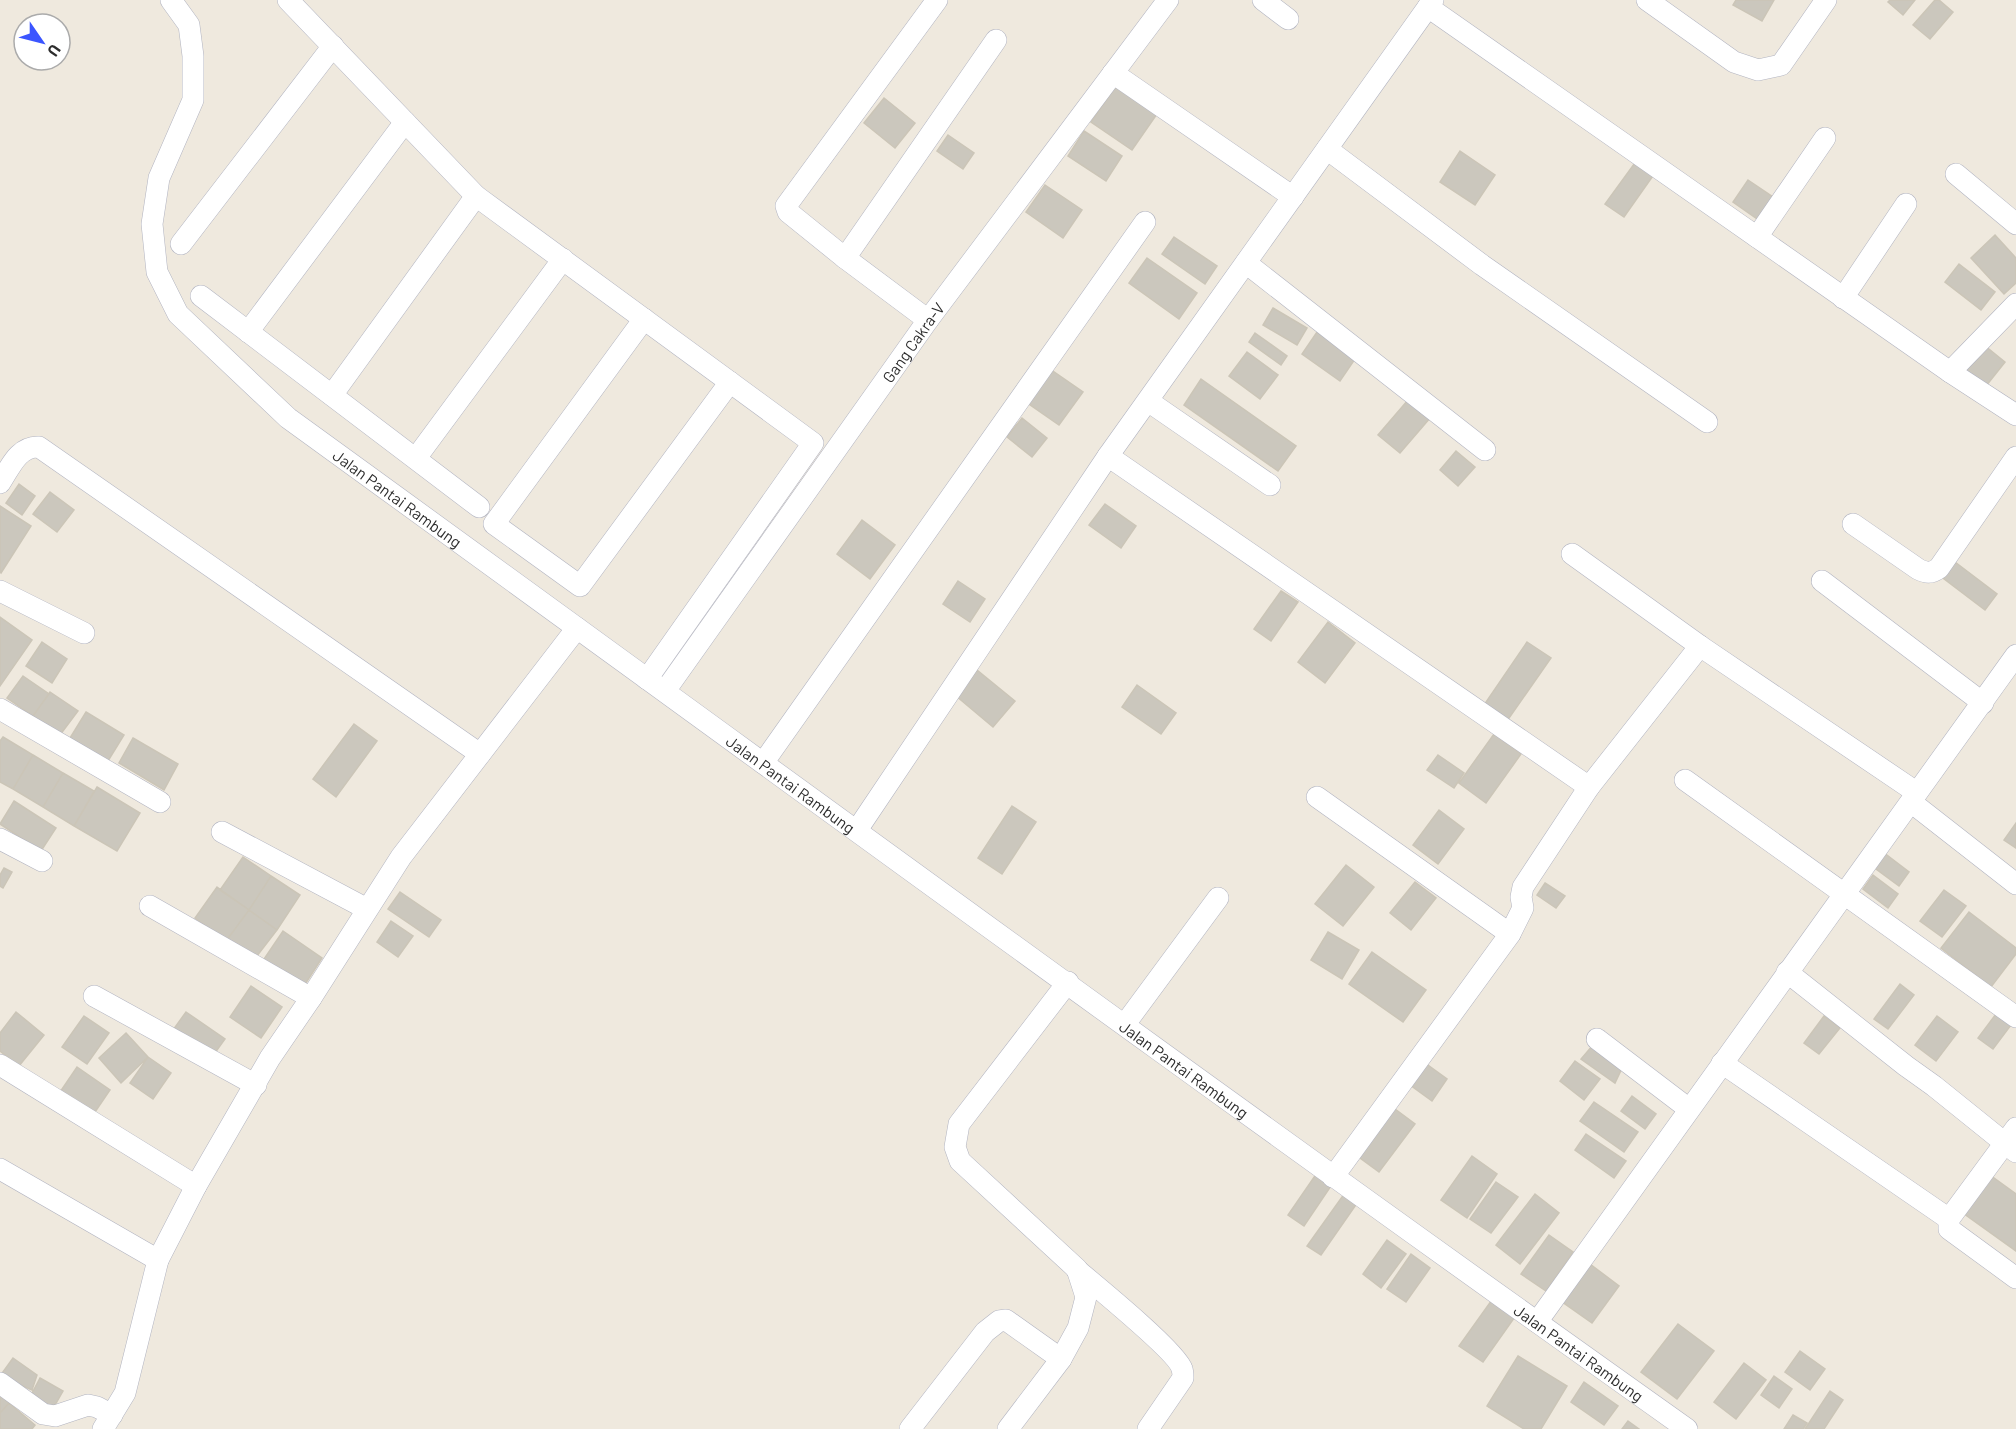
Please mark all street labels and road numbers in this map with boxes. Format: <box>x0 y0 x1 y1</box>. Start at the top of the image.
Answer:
street label: Gang Cakra-V <box>878 298 948 386</box>
street label: Jalan Pantai Rambung <box>330 445 466 551</box>
street label: Jalan Pantai Rambung <box>723 730 859 837</box>
street label: Jalan Pantai Rambung <box>1116 1016 1253 1122</box>
street label: Jalan Pantai Rambung <box>1511 1300 1648 1405</box>

